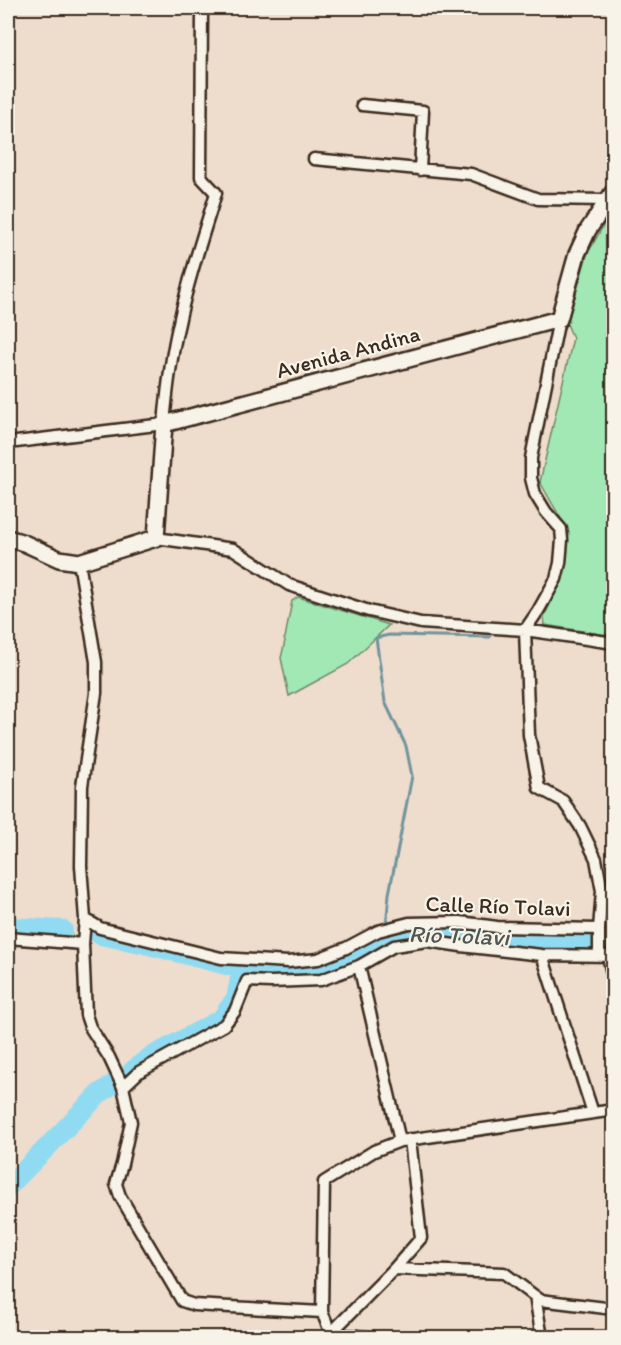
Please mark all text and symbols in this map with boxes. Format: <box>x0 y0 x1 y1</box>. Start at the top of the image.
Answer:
street label: Avenida Andina <box>273 320 423 384</box>
street label: Calle Río Tolavi <box>425 890 571 922</box>
water label: Río Tolavi <box>408 919 513 951</box>

